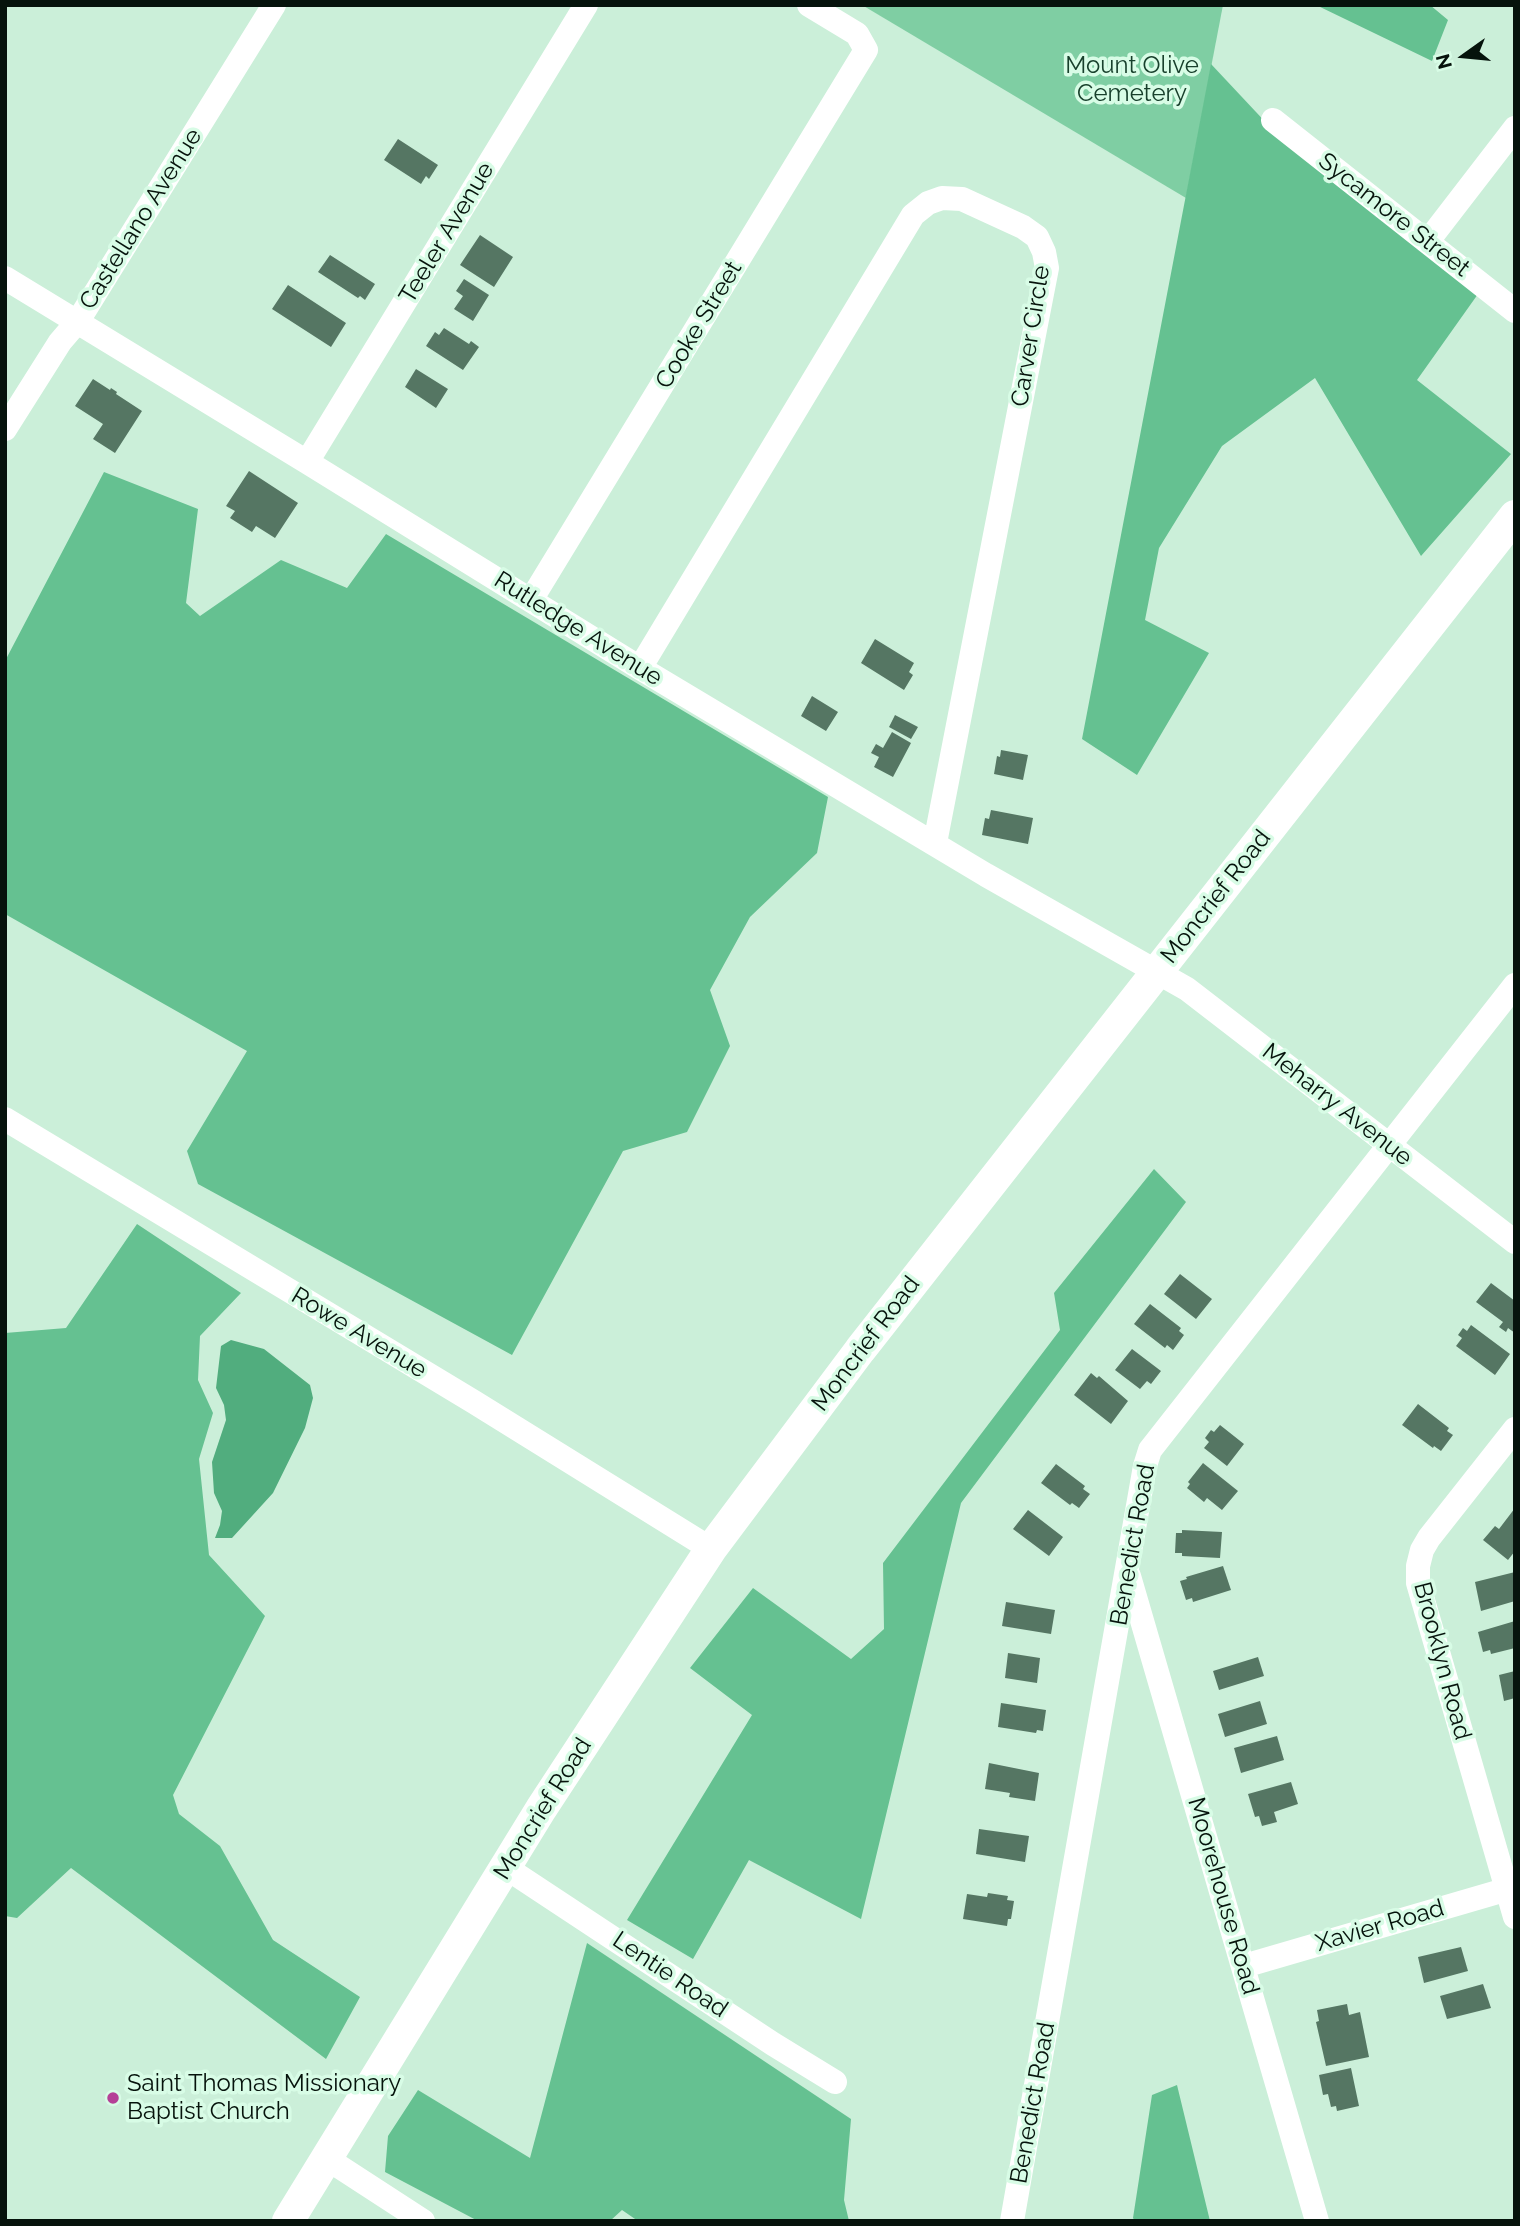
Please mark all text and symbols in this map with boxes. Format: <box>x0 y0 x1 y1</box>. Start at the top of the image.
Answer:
north arrow <box>1429 21 1499 91</box>
park label: Mount Olive Cemetery <box>1065 52 1199 108</box>
text: N <box>1431 52 1456 71</box>
street label: Castellano Avenue <box>74 123 208 315</box>
street label: Sycamore Street <box>1313 147 1475 283</box>
street label: Teeler Avenue <box>394 157 500 309</box>
street label: Cooke Street <box>650 256 748 394</box>
street label: Carver Circle <box>1006 263 1056 409</box>
street label: Rutledge Avenue <box>489 566 667 692</box>
street label: Moncrief Road <box>1155 824 1277 970</box>
street label: Meharry Avenue <box>1256 1038 1418 1172</box>
street label: Moncrief Road <box>806 1271 926 1417</box>
street label: Rowe Avenue <box>286 1281 432 1385</box>
street label: Benedict Road <box>1105 1462 1161 1628</box>
street label: Brooklyn Road <box>1407 1579 1477 1743</box>
street label: Moncrief Road <box>488 1733 598 1885</box>
street label: Moorehouse Road <box>1181 1794 1265 1998</box>
street label: Xavier Road <box>1313 1894 1447 1958</box>
street label: Lentie Road <box>607 1926 733 2024</box>
street label: Benedict Road <box>1005 2020 1061 2186</box>
place label: Saint Thomas Missionary Baptist Church <box>127 2070 401 2126</box>
marker: Saint Thomas Missionary Baptist Church <box>105 2090 121 2106</box>

